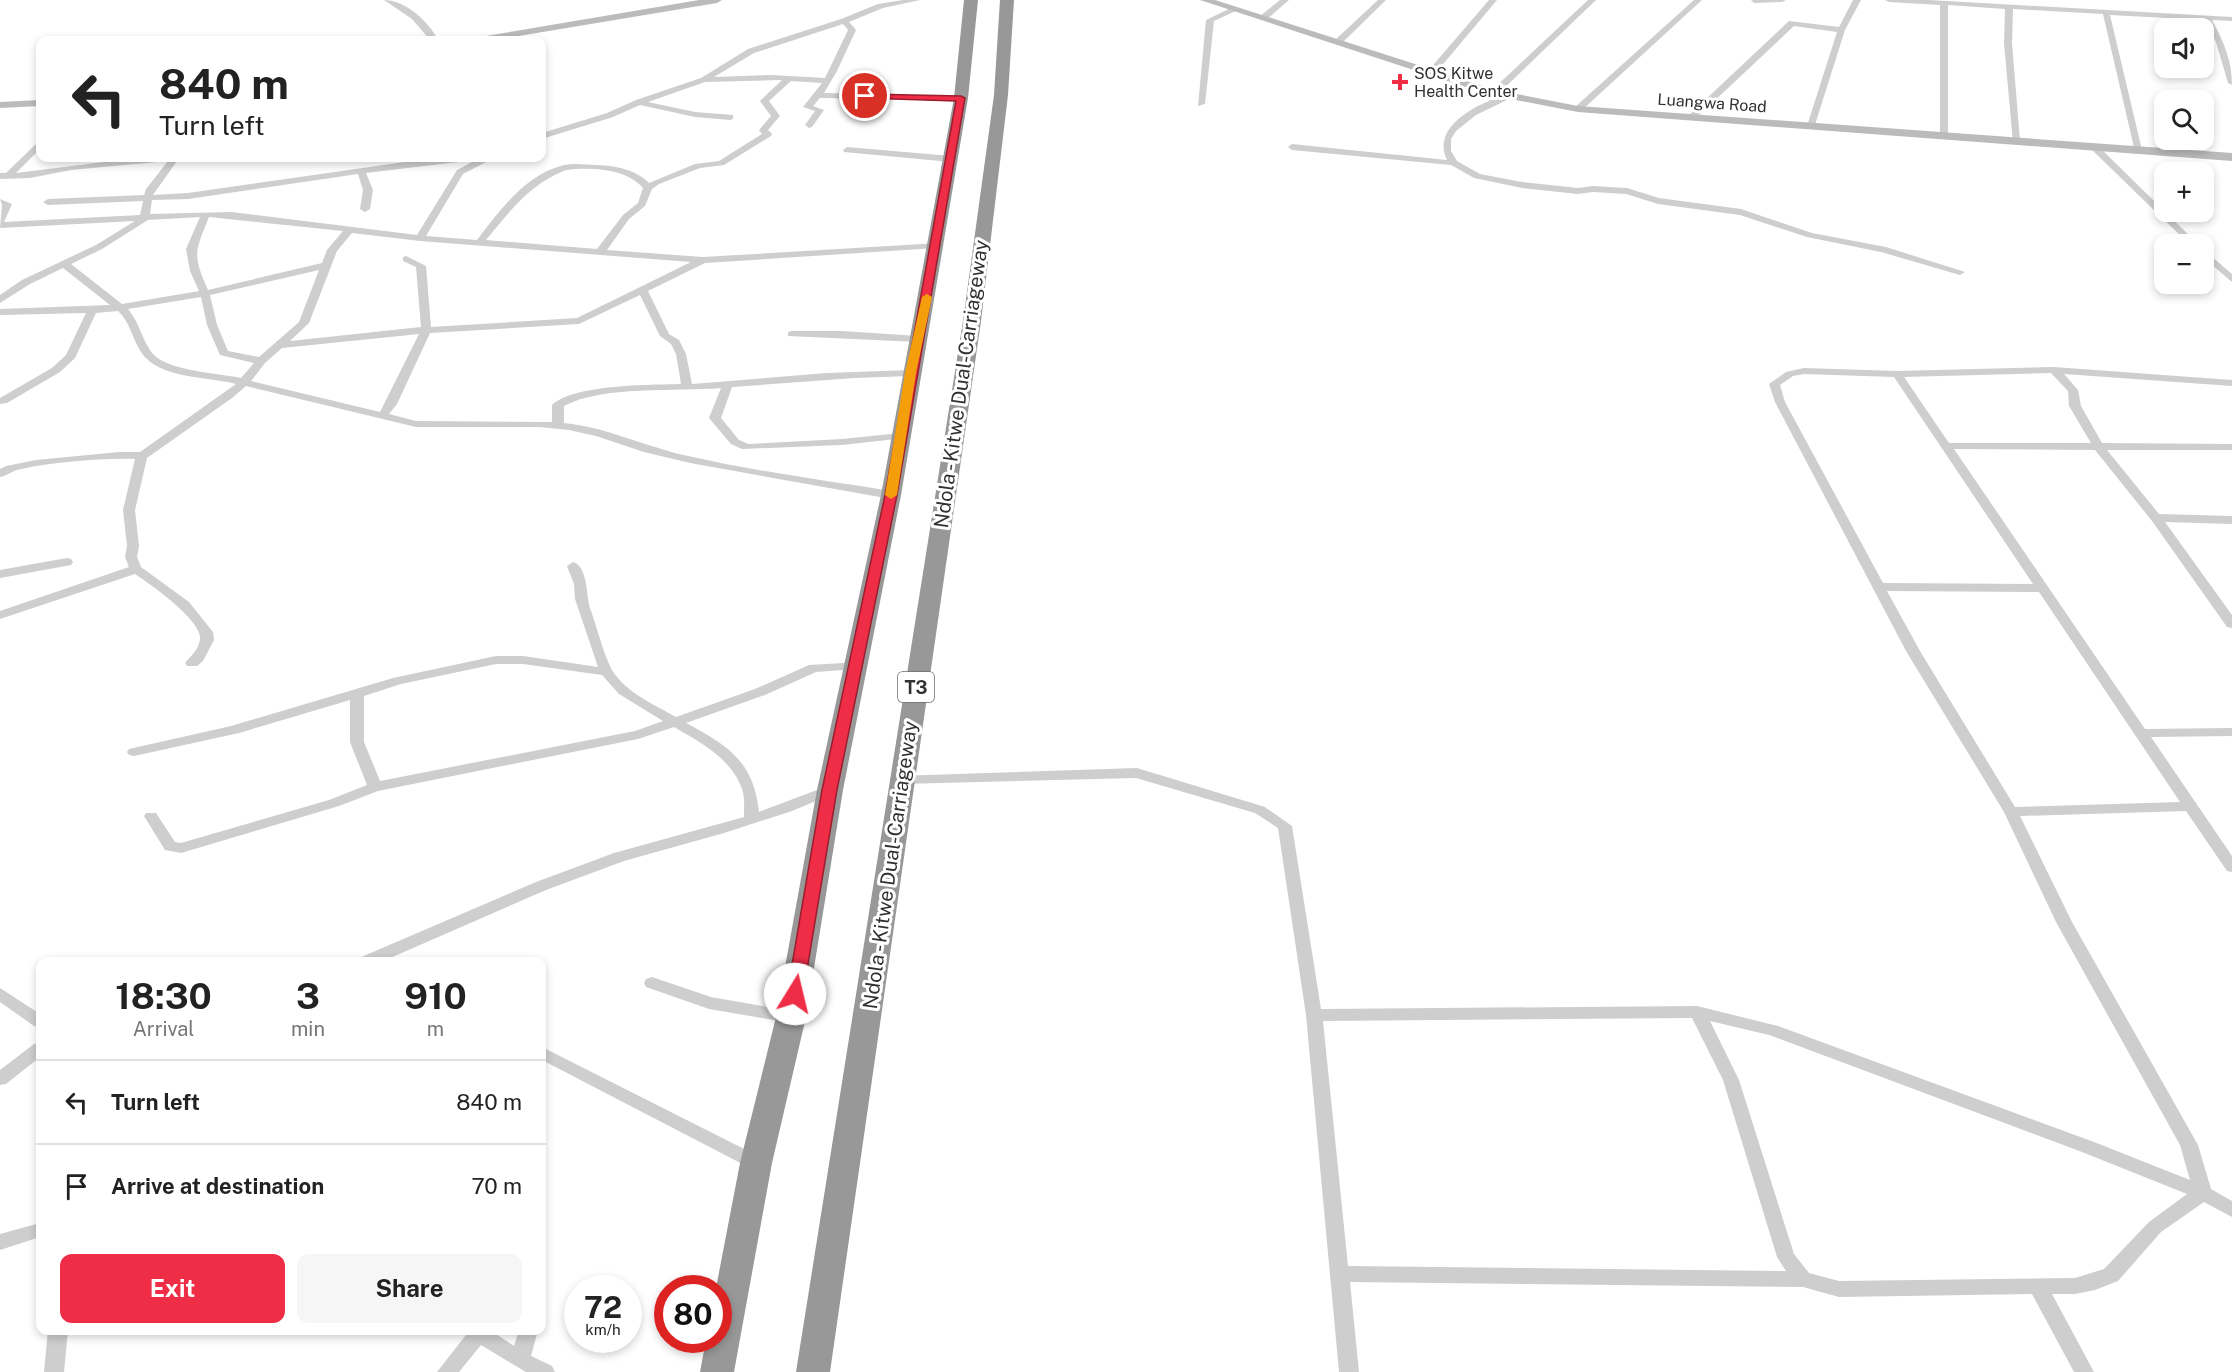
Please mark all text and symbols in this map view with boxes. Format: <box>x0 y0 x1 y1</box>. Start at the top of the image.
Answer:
map controls <box>2154 18 2214 294</box>
button: sound <box>2154 18 2214 78</box>
text: 840 m <box>159 59 289 108</box>
icon: left <box>60 60 138 138</box>
place label: SOS Kitwe Health Center <box>1414 64 1518 101</box>
pin <box>839 70 890 121</box>
marker: SOS Kitwe Health Center <box>1391 73 1409 91</box>
icon: arrive <box>848 79 881 112</box>
street label: Luangwa Road <box>1657 90 1767 116</box>
button: search <box>2154 90 2214 150</box>
text: Turn left <box>159 109 265 141</box>
button: + <box>2154 162 2214 222</box>
button: − <box>2154 234 2214 294</box>
street label: Ndola - Kitwe Dual-Carriageway <box>929 238 993 530</box>
road number: T3 <box>898 672 934 702</box>
street label: Ndola - Kitwe Dual-Carriageway <box>858 719 922 1011</box>
position arrow <box>763 962 827 1026</box>
text: 18:30 <box>115 975 212 1017</box>
text: 3 <box>296 975 320 1017</box>
text: 910 <box>404 975 467 1017</box>
text: Arrival <box>133 1017 194 1041</box>
text: min <box>291 1017 325 1041</box>
text: m <box>427 1017 444 1041</box>
icon: left <box>60 1086 93 1119</box>
text: Turn left <box>111 1089 200 1115</box>
text: 840 m <box>456 1089 522 1115</box>
icon: arrive <box>60 1170 93 1203</box>
text: Arrive at destination <box>111 1173 324 1199</box>
text: 70 m <box>471 1173 522 1199</box>
button: Exit <box>60 1254 285 1323</box>
button: Share <box>297 1254 522 1323</box>
speed limit sign: 80 <box>654 1275 732 1353</box>
text: 72 <box>584 1289 622 1325</box>
text: km/h <box>585 1321 621 1338</box>

